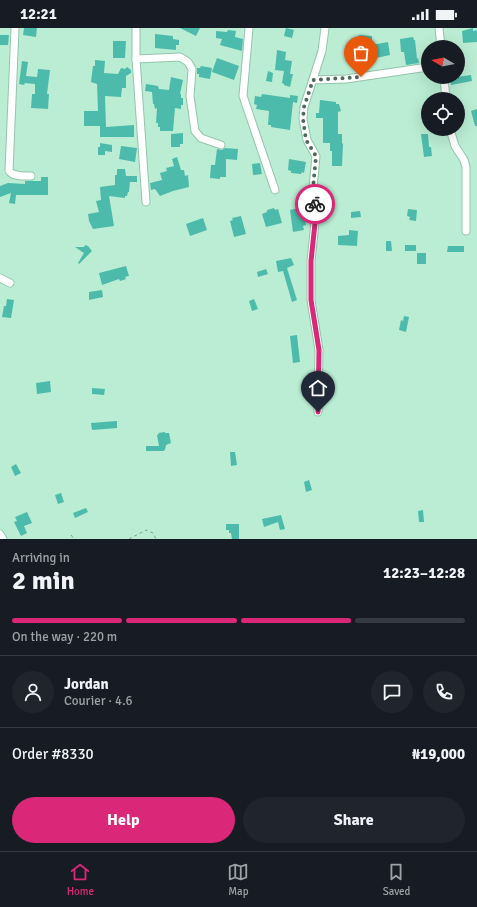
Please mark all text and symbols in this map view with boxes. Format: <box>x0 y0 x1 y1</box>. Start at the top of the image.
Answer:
text: 12:21 <box>20 5 57 23</box>
pin <box>344 36 378 77</box>
north arrow <box>421 40 465 84</box>
map controls <box>421 40 465 136</box>
icon: bag <box>350 42 372 64</box>
button: locate <box>421 92 465 136</box>
courier <box>295 184 335 224</box>
icon: bike <box>304 193 326 215</box>
pin <box>301 371 335 412</box>
icon: home <box>307 377 329 399</box>
text: Arriving in <box>12 550 70 566</box>
text: 12:23–12:28 <box>383 564 465 582</box>
text: 2 min <box>12 565 75 597</box>
text: On the way · 220 m <box>12 629 117 645</box>
button: person <box>12 671 54 713</box>
button: chat <box>371 671 413 713</box>
button: phone <box>423 671 465 713</box>
text: Jordan <box>64 675 109 693</box>
text: Courier · 4.6 <box>64 693 133 709</box>
text: Order #8330 <box>12 745 94 763</box>
text: ₦19,000 <box>412 745 465 763</box>
button: Help <box>12 797 235 843</box>
button: Share <box>243 797 465 843</box>
tab: Home <box>67 861 94 898</box>
tab: Map <box>227 861 249 898</box>
tab: Saved <box>383 861 410 898</box>

